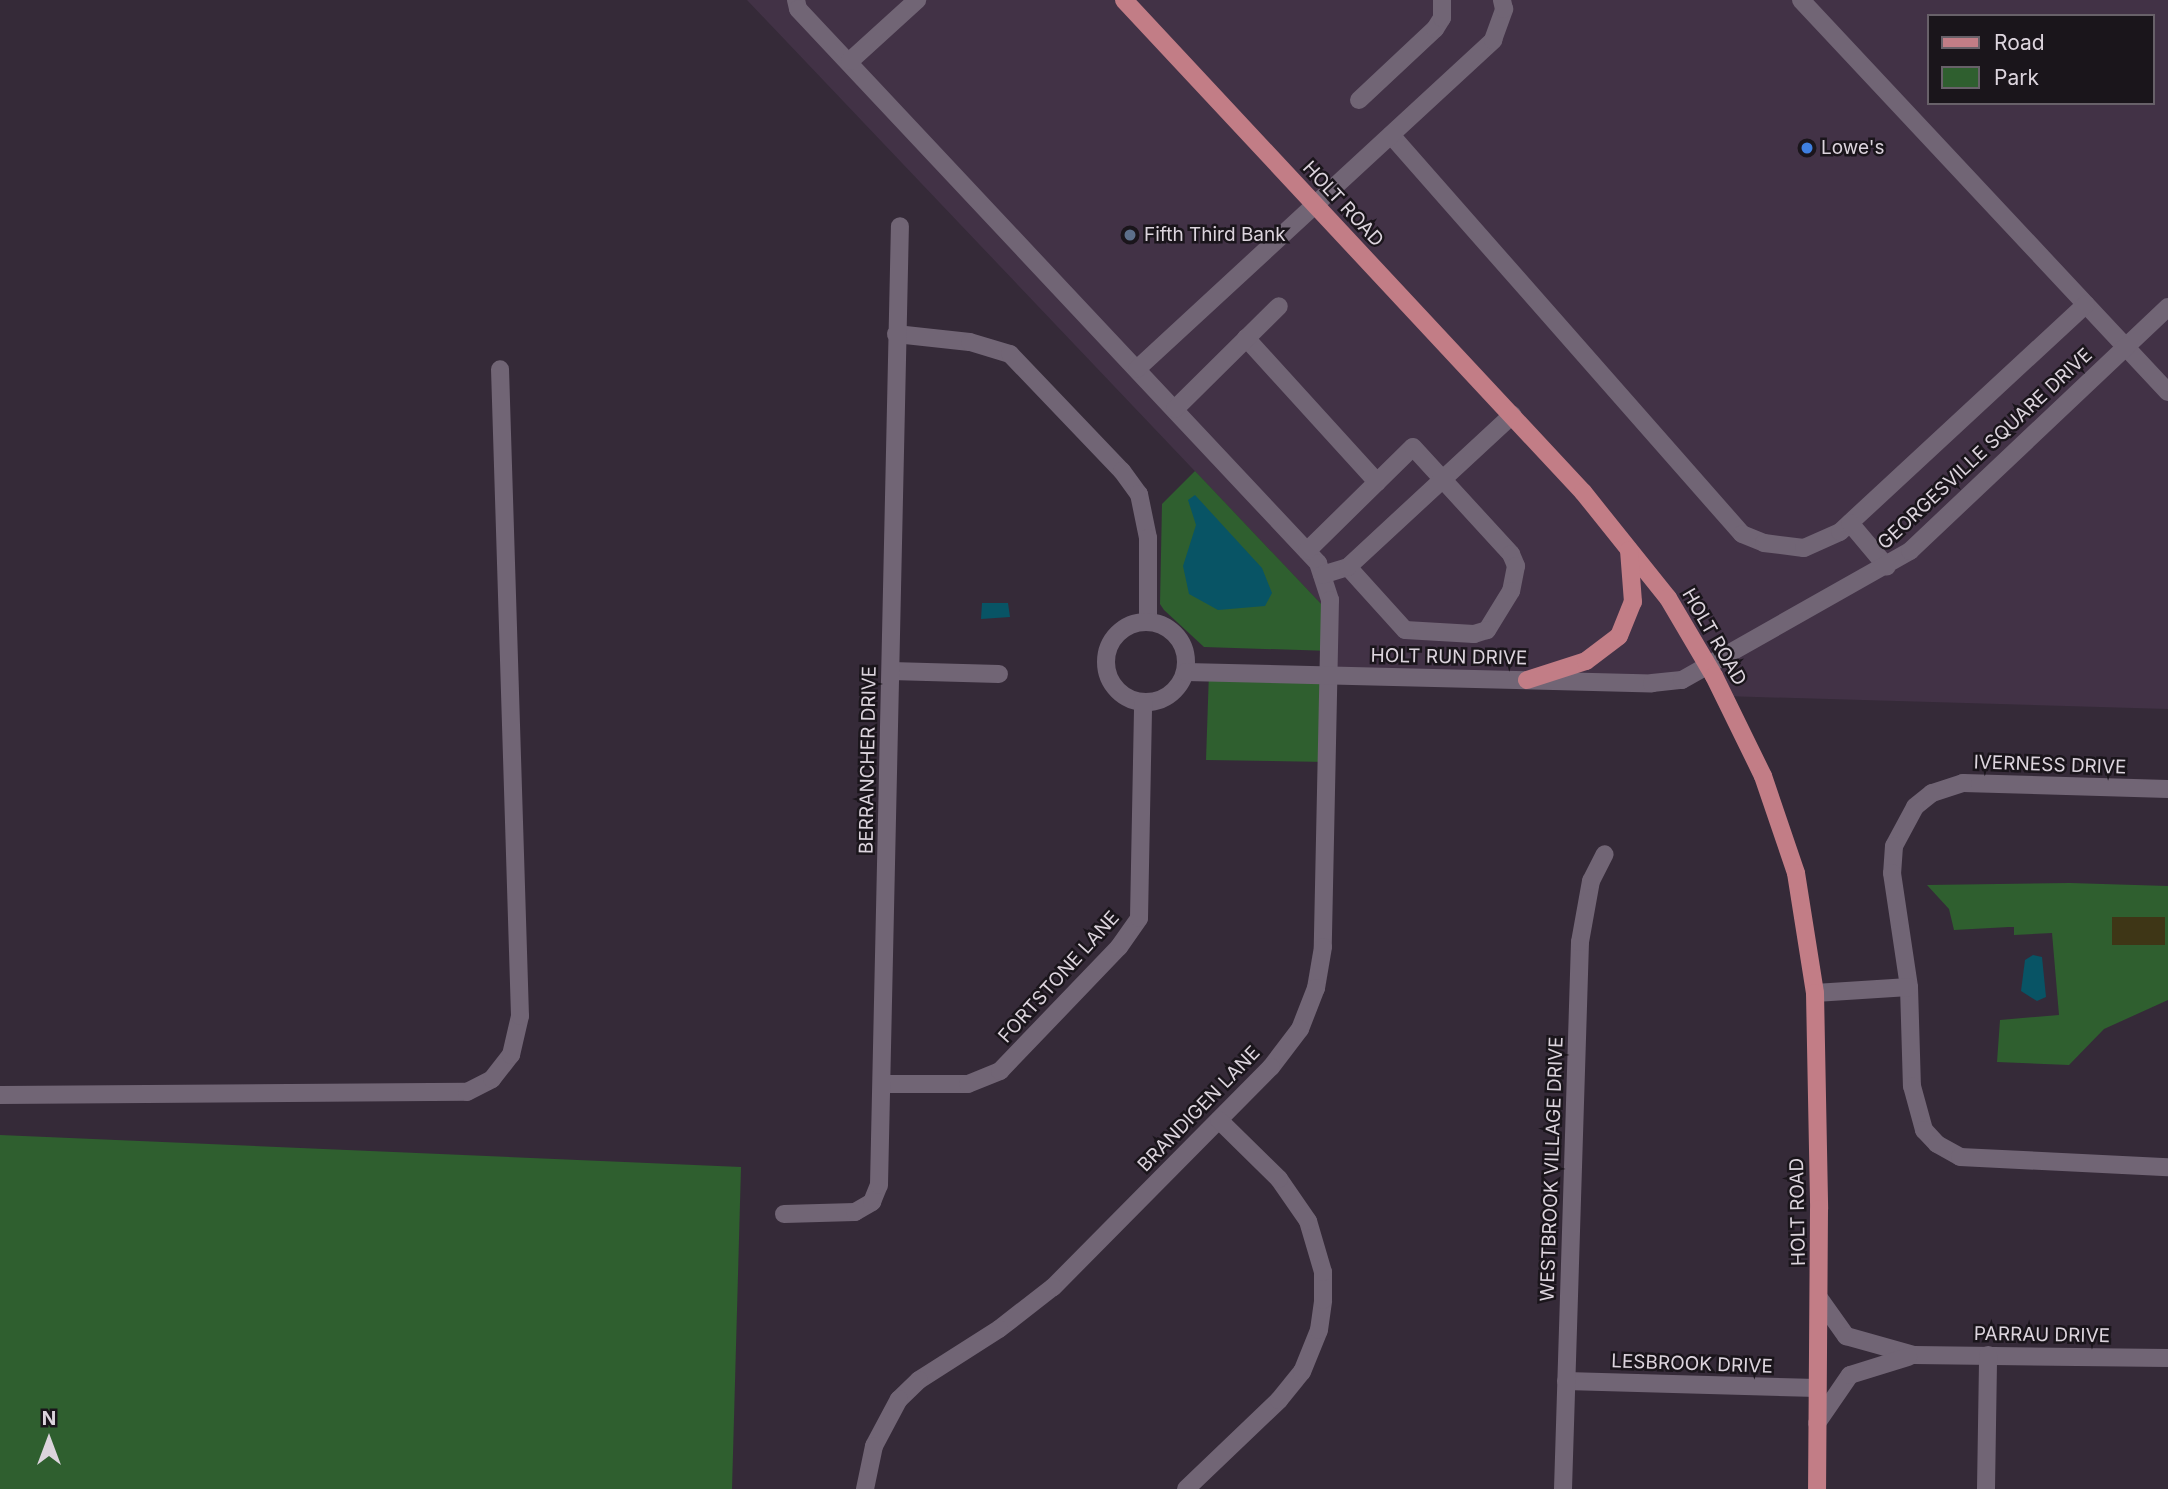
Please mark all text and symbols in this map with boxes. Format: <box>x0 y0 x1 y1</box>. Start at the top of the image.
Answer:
legend <box>1926 14 2154 105</box>
text: Road <box>1994 30 2045 55</box>
text: Park <box>1994 65 2039 90</box>
place label: Lowe's <box>1821 137 1885 159</box>
marker: Lowe's <box>1799 140 1815 156</box>
street label: HOLT ROAD <box>1298 157 1388 251</box>
place label: Fifth Third Bank <box>1144 224 1286 246</box>
marker: Fifth Third Bank <box>1122 227 1138 243</box>
street label: GEORGESVILLE SQUARE DRIVE <box>1873 344 2097 554</box>
street label: HOLT ROAD <box>1677 584 1751 690</box>
street label: HOLT RUN DRIVE <box>1370 644 1528 670</box>
street label: BERRANCHER DRIVE <box>855 666 881 854</box>
street label: IVERNESS DRIVE <box>1973 751 2127 779</box>
street label: FORTSTONE LANE <box>994 906 1124 1048</box>
street label: WESTBROOK VILLAGE DRIVE <box>1536 1036 1568 1302</box>
street label: BRANDIGEN LANE <box>1133 1041 1265 1177</box>
street label: HOLT ROAD <box>1786 1158 1810 1266</box>
street label: PARRAU DRIVE <box>1974 1322 2110 1348</box>
street label: LESBROOK DRIVE <box>1611 1350 1773 1378</box>
north arrow <box>14 1405 84 1475</box>
text: N <box>42 1407 56 1430</box>

